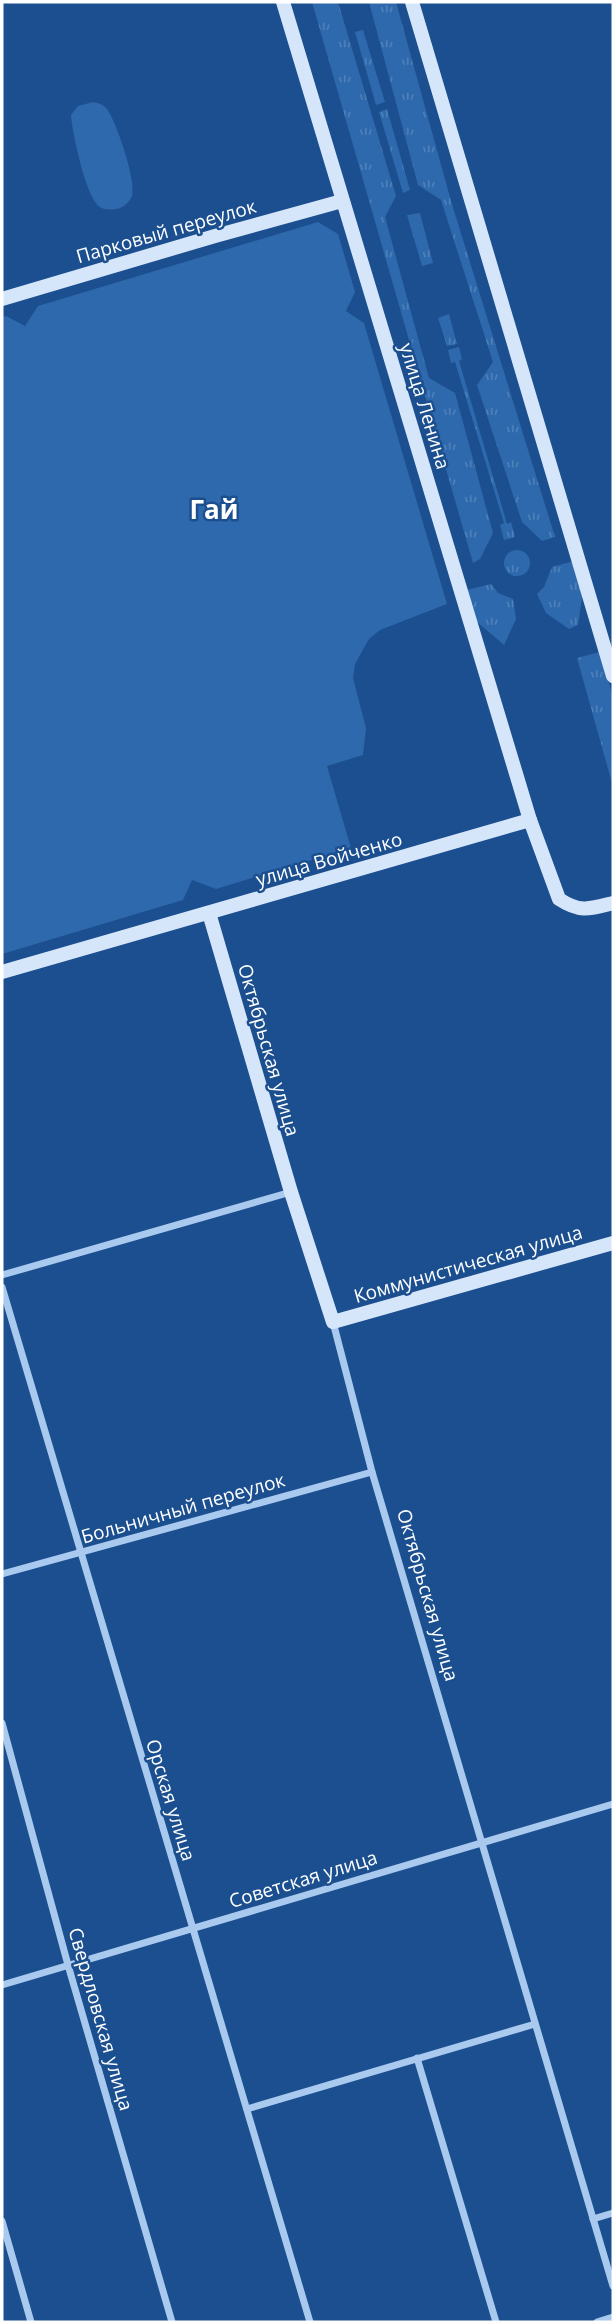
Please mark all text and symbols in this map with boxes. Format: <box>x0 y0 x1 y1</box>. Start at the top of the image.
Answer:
street label: Парковый переулок <box>73 193 259 269</box>
street label: улица Ленина <box>393 340 457 472</box>
district label: Гай <box>189 491 239 527</box>
street label: улица Войченко <box>253 826 405 892</box>
street label: Октябрьская улица <box>232 961 306 1139</box>
street label: Коммунистическая улица <box>351 1219 585 1309</box>
street label: Больничный переулок <box>78 1466 288 1550</box>
street label: Октябрьская улица <box>391 1506 465 1684</box>
street label: Орская улица <box>140 1736 202 1864</box>
street label: Советская улица <box>226 1844 380 1914</box>
street label: Свердловская улица <box>62 1925 140 2113</box>

